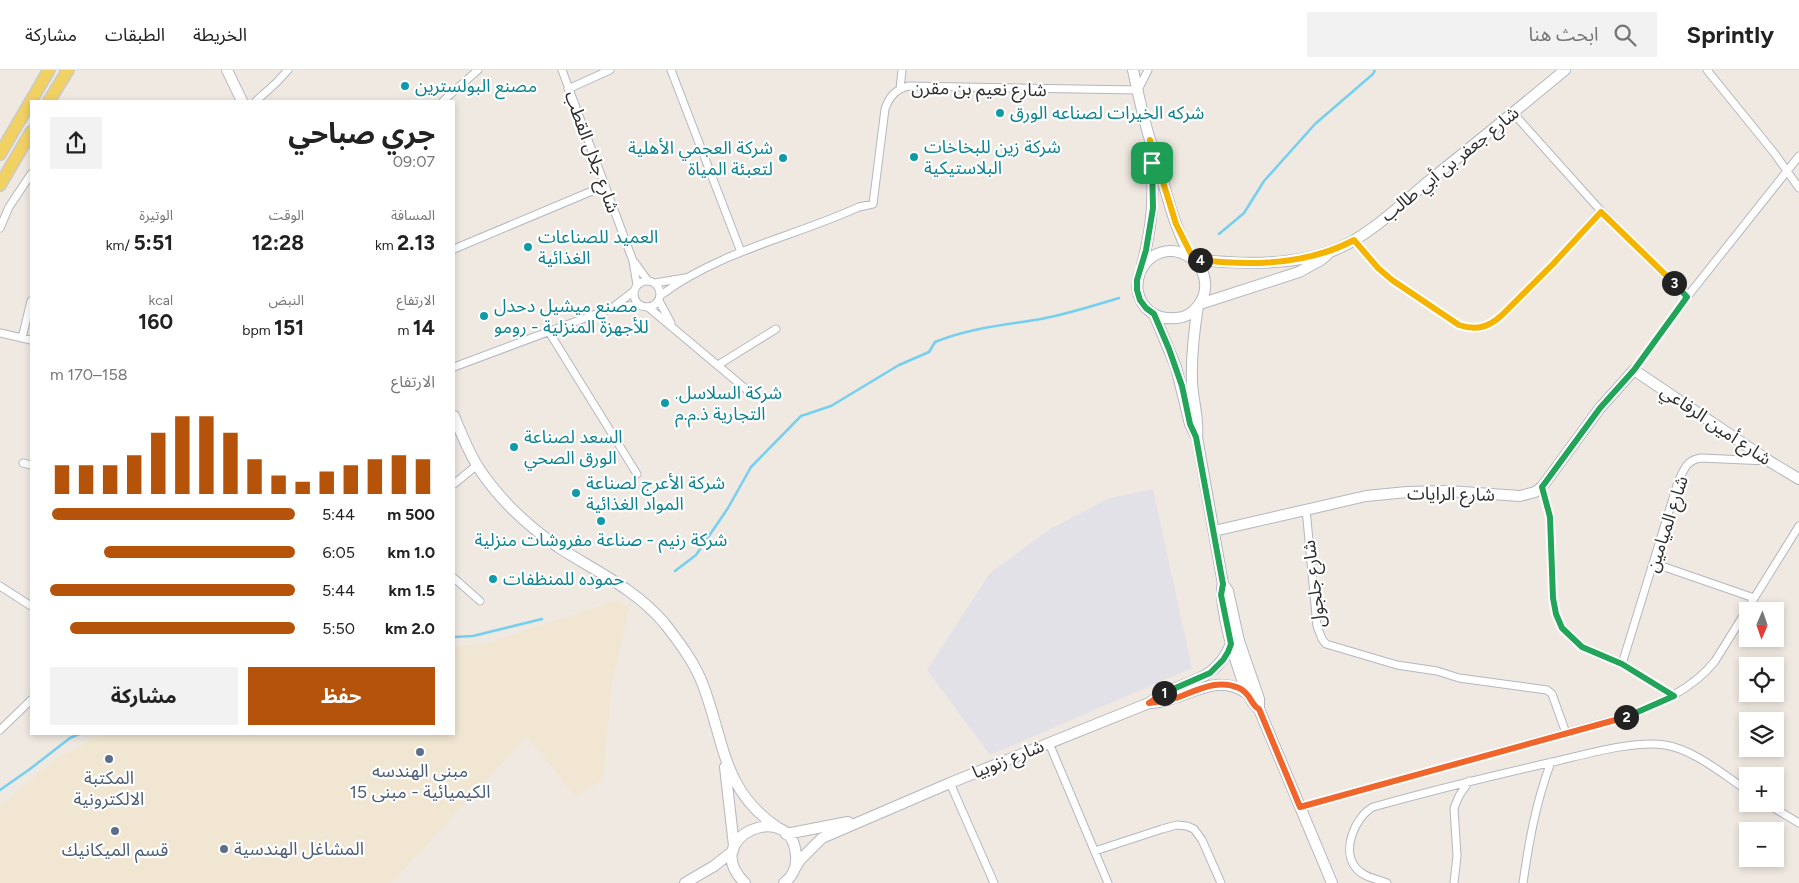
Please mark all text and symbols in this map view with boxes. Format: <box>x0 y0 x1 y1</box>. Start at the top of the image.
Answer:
search box <box>1307 12 1657 57</box>
text: Sprintly <box>1687 20 1774 49</box>
icon: search <box>1611 21 1639 49</box>
text: ابحث هنا <box>1528 23 1599 46</box>
text: مشاركة <box>25 24 77 46</box>
text: الطبقات <box>105 24 165 46</box>
text: الخريطة <box>193 24 247 46</box>
place label: مصنع البولسترين <box>415 75 537 100</box>
street label: شارع نعيم بن مقرن <box>911 77 1047 104</box>
marker: مصنع البولسترين <box>399 80 411 92</box>
street label: شارع جلال القطب <box>557 88 624 217</box>
street label: شارع جعفر بن أبي طالب <box>1376 101 1525 229</box>
place label: شركه الخيرات لصناعه الورق <box>1010 102 1204 124</box>
marker: شركه الخيرات لصناعه الورق <box>994 107 1006 119</box>
text: جري صباحي <box>288 116 435 150</box>
button: share <box>50 117 102 169</box>
place label: شركة زين للبخاخات البلاستيكية <box>924 136 1061 179</box>
place label: شركة العجمي الأهلية لتعبئة المياة <box>628 137 773 180</box>
pin <box>1131 142 1173 184</box>
icon: arrive <box>1138 149 1166 177</box>
marker: شركة زين للبخاخات البلاستيكية <box>908 151 920 163</box>
text: 09:07 <box>393 152 435 171</box>
marker: شركة العجمي الأهلية لتعبئة المياة <box>777 152 789 164</box>
text: الوتيرة <box>139 207 173 224</box>
text: الوقت <box>269 207 304 224</box>
text: المسافة <box>391 207 435 224</box>
place label: العميد للصناعات الغذائية <box>538 226 658 269</box>
text: 5:51 <box>133 230 173 255</box>
text: 12:28 <box>252 230 304 255</box>
text: 2.13 <box>397 230 435 255</box>
text: /km <box>106 237 133 254</box>
text: km <box>375 237 397 254</box>
marker: العميد للصناعات الغذائية <box>522 241 534 253</box>
pin: 4 <box>1188 248 1212 272</box>
text: 4 <box>1196 252 1205 269</box>
pin: 3 <box>1662 270 1686 296</box>
text: 3 <box>1671 275 1678 292</box>
text: kcal <box>149 292 173 309</box>
text: النبض <box>268 292 304 309</box>
text: الارتفاع <box>397 292 435 309</box>
place label: مصنع ميشيل دحدل للأجهزة المنزلية - رومو <box>494 295 649 338</box>
text: 160 <box>138 309 173 334</box>
marker: مصنع ميشيل دحدل للأجهزة المنزلية - رومو <box>478 310 490 322</box>
text: 151 <box>274 315 304 340</box>
text: 14 <box>413 315 435 340</box>
text: bpm <box>242 322 274 339</box>
text: m <box>397 322 413 339</box>
text: 158–170 m <box>50 365 128 384</box>
text: الارتفاع <box>391 372 435 391</box>
street label: شارع أمين الرفاعي <box>1655 380 1776 473</box>
place label: .شركة السلاسل التجارية ذ.م.م <box>675 382 782 428</box>
marker: .شركة السلاسل التجارية ذ.م.م <box>659 397 671 409</box>
place label: السعد لصناعة الورق الصحي <box>524 426 623 471</box>
marker: السعد لصناعة الورق الصحي <box>508 441 520 453</box>
place label: شركة الأعرج لصناعة المواد الغذائية <box>586 472 725 515</box>
street label: شارع الميامين <box>1641 473 1696 576</box>
street label: شارع الرايات <box>1407 482 1495 509</box>
marker: شركة الأعرج لصناعة المواد الغذائية <box>570 487 582 499</box>
text: 5:44 <box>322 505 355 524</box>
text: 500 m <box>387 505 435 524</box>
marker: شركة رنيم - صناعة مفروشات منزلية <box>595 515 607 527</box>
place label: شركة رنيم - صناعة مفروشات منزلية <box>475 529 727 553</box>
street label: شارع جلجول <box>1298 539 1333 629</box>
text: 6:05 <box>322 543 355 562</box>
text: 1.0 km <box>388 543 435 562</box>
place label: حموده للمنظفات <box>503 568 624 590</box>
marker: حموده للمنظفات <box>487 573 499 585</box>
text: 5:44 <box>322 581 355 600</box>
text: 1.5 km <box>389 581 435 600</box>
north arrow <box>1739 602 1784 648</box>
map controls <box>1739 602 1784 867</box>
text: 5:50 <box>322 619 355 638</box>
text: 2.0 km <box>385 619 435 638</box>
button: locate <box>1739 657 1784 702</box>
button: مشاركة <box>50 667 238 725</box>
button: حفظ <box>248 667 435 725</box>
pin: 1 <box>1152 680 1176 706</box>
text: 1 <box>1162 685 1167 702</box>
pin: 2 <box>1614 704 1638 730</box>
text: 2 <box>1622 709 1631 726</box>
button: layers <box>1739 712 1784 757</box>
street label: شارع زنوبيا <box>969 735 1048 786</box>
marker: مبنى الهندسه الكيميائية - مبنى 15 <box>414 746 426 758</box>
marker: المكتبة الالكترونية <box>103 753 115 765</box>
place label: مبنى الهندسه الكيميائية - مبنى 15 <box>349 760 491 803</box>
place label: المكتبة الالكترونية <box>74 767 144 810</box>
button: + <box>1739 767 1784 812</box>
button: − <box>1739 822 1784 867</box>
marker: قسم الميكانيك <box>109 825 121 837</box>
place label: المشاغل الهندسية <box>234 838 364 860</box>
place label: قسم الميكانيك <box>62 839 168 863</box>
marker: المشاغل الهندسية <box>218 843 230 855</box>

